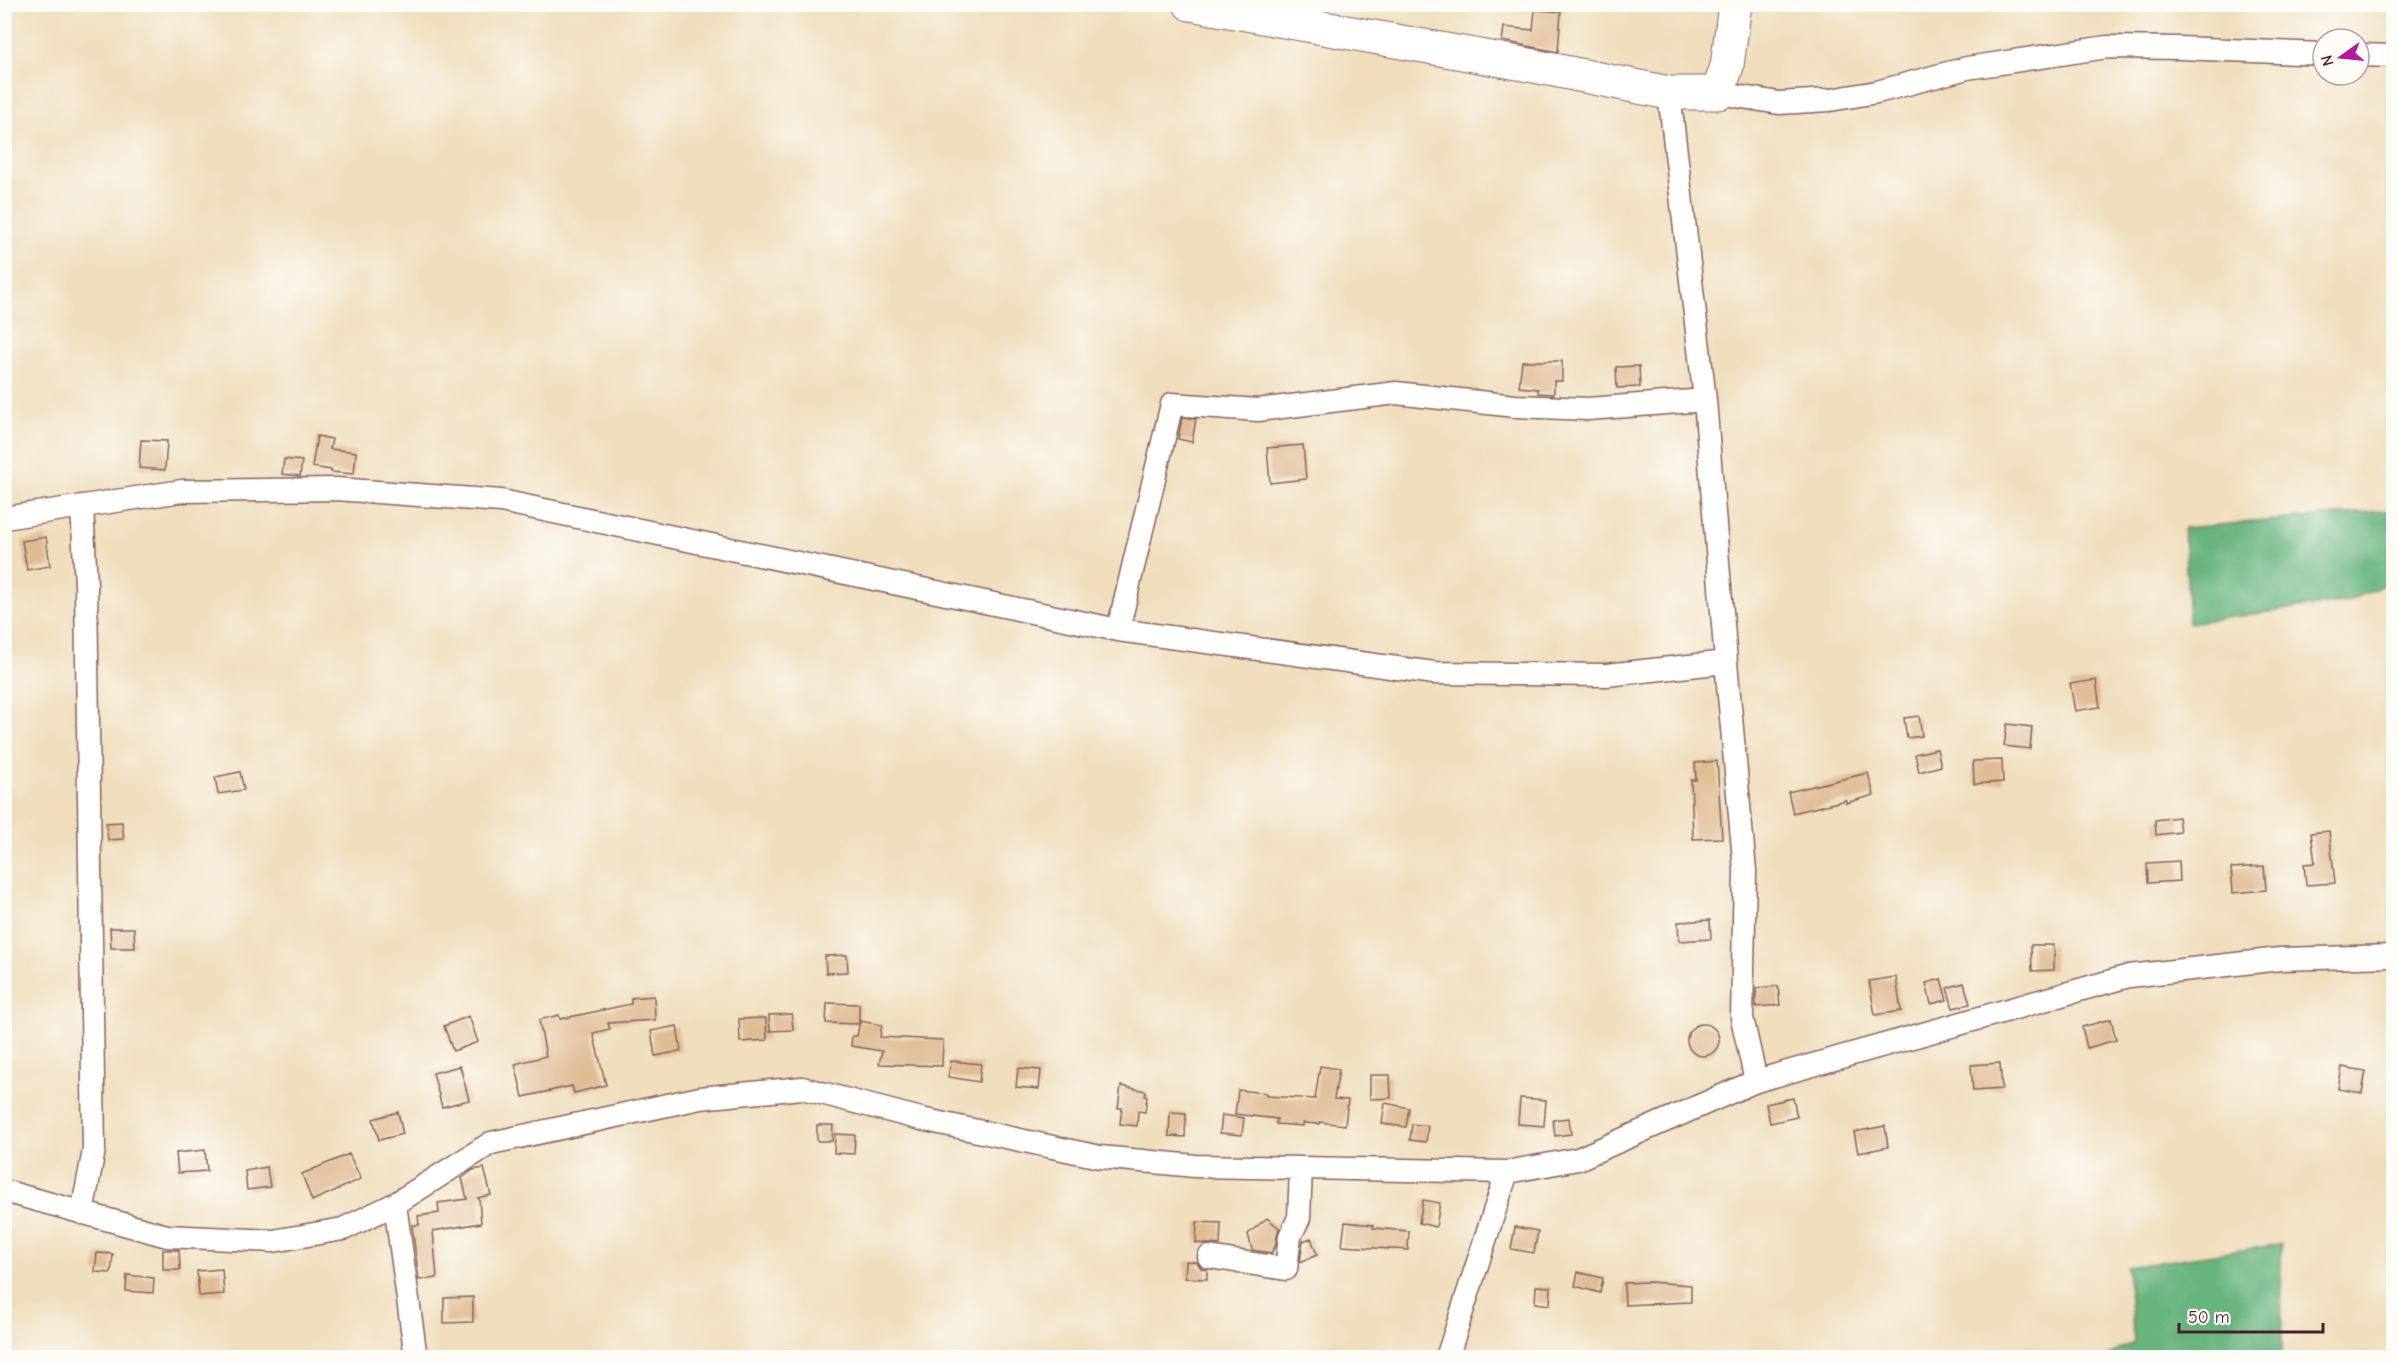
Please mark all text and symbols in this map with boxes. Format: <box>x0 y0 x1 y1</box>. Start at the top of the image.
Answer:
north arrow <box>2311 27 2371 87</box>
text: N <box>2317 53 2338 68</box>
scale bar <box>2179 1296 2323 1334</box>
text: 50 m <box>2188 1307 2230 1328</box>

